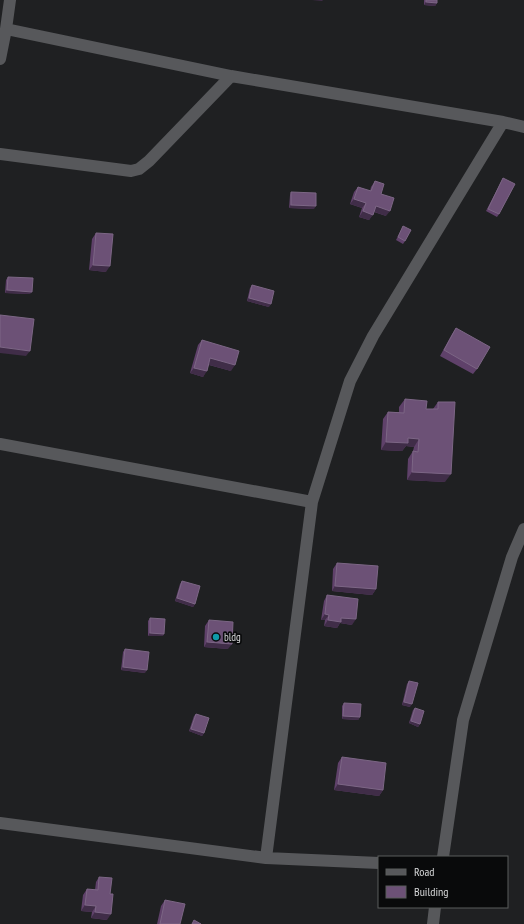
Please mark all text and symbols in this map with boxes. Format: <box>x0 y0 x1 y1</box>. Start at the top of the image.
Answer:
place label: bldg <box>224 630 241 644</box>
marker: bldg <box>211 632 221 642</box>
legend <box>378 856 508 908</box>
text: Road <box>414 864 434 879</box>
text: Building <box>414 884 449 899</box>

